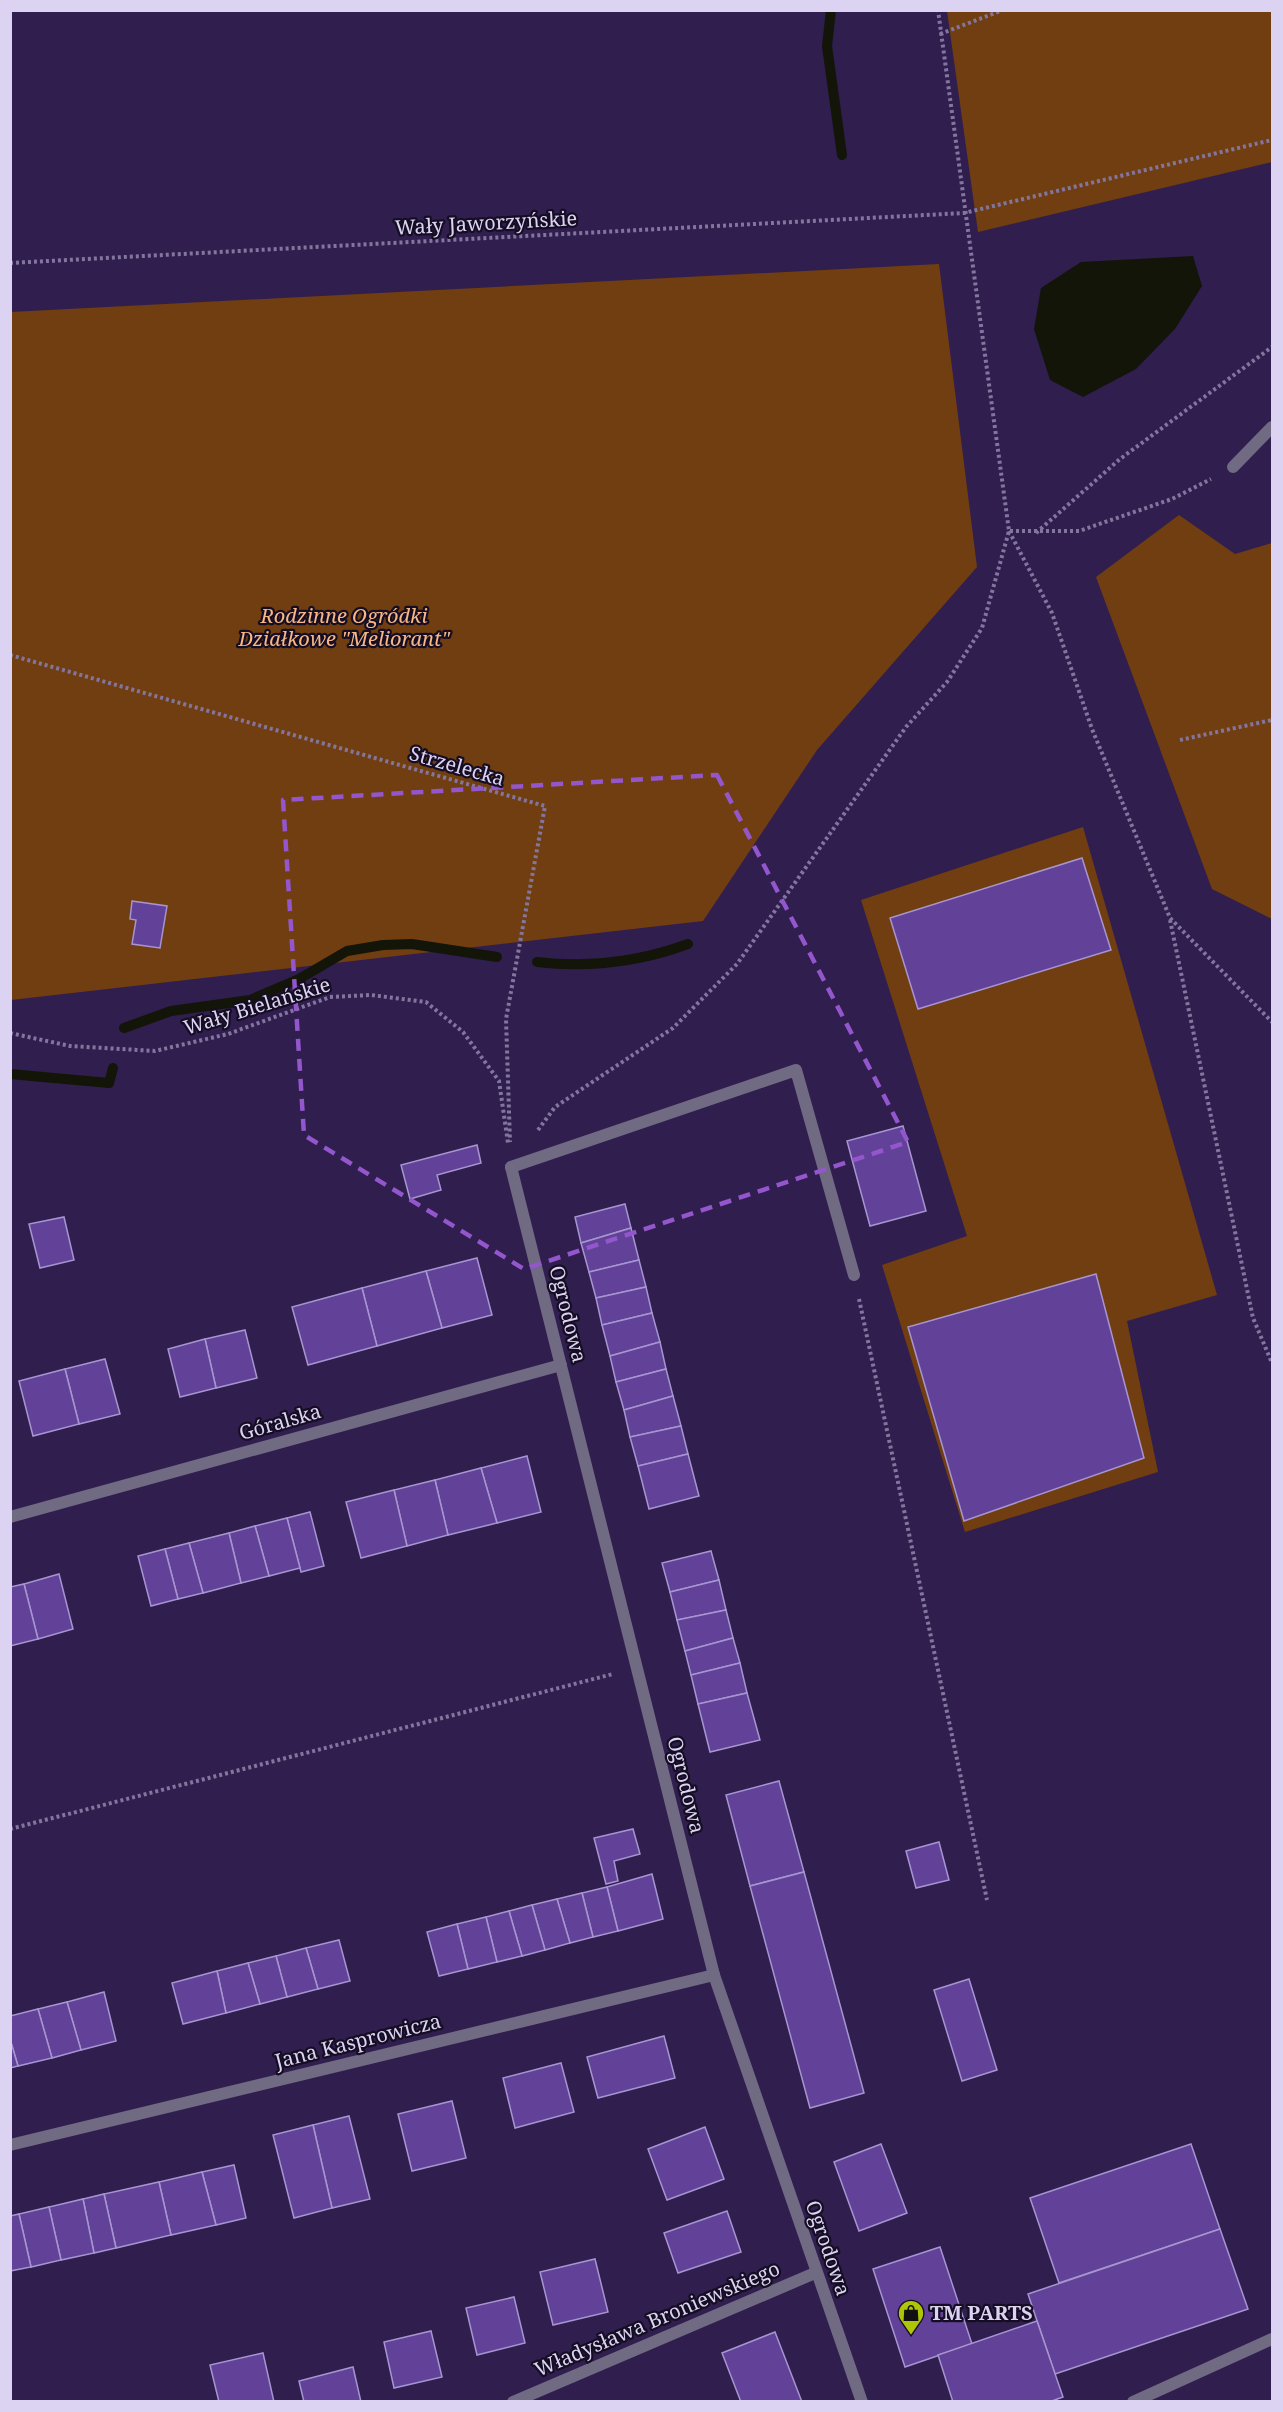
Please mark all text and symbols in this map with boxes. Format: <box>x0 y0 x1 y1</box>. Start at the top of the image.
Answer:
street label: Wały Jaworzyńskie <box>394 204 578 241</box>
park label: Rodzinne Ogródki Działkowe "Meliorant" <box>237 602 450 652</box>
street label: Strzelecka <box>406 739 508 792</box>
street label: Wały Bielańskie <box>180 970 334 1041</box>
street label: Ogrodowa <box>543 1263 594 1365</box>
street label: Góralska <box>236 1397 324 1446</box>
street label: Ogrodowa <box>661 1734 712 1836</box>
street label: Jana Kasprowicza <box>271 2007 444 2074</box>
street label: Ogrodowa <box>800 2197 857 2299</box>
street label: Władysława Broniewskiego <box>530 2255 784 2383</box>
shop icon: TM PARTS <box>896 2298 926 2336</box>
place label: TM PARTS <box>930 2299 1033 2326</box>

